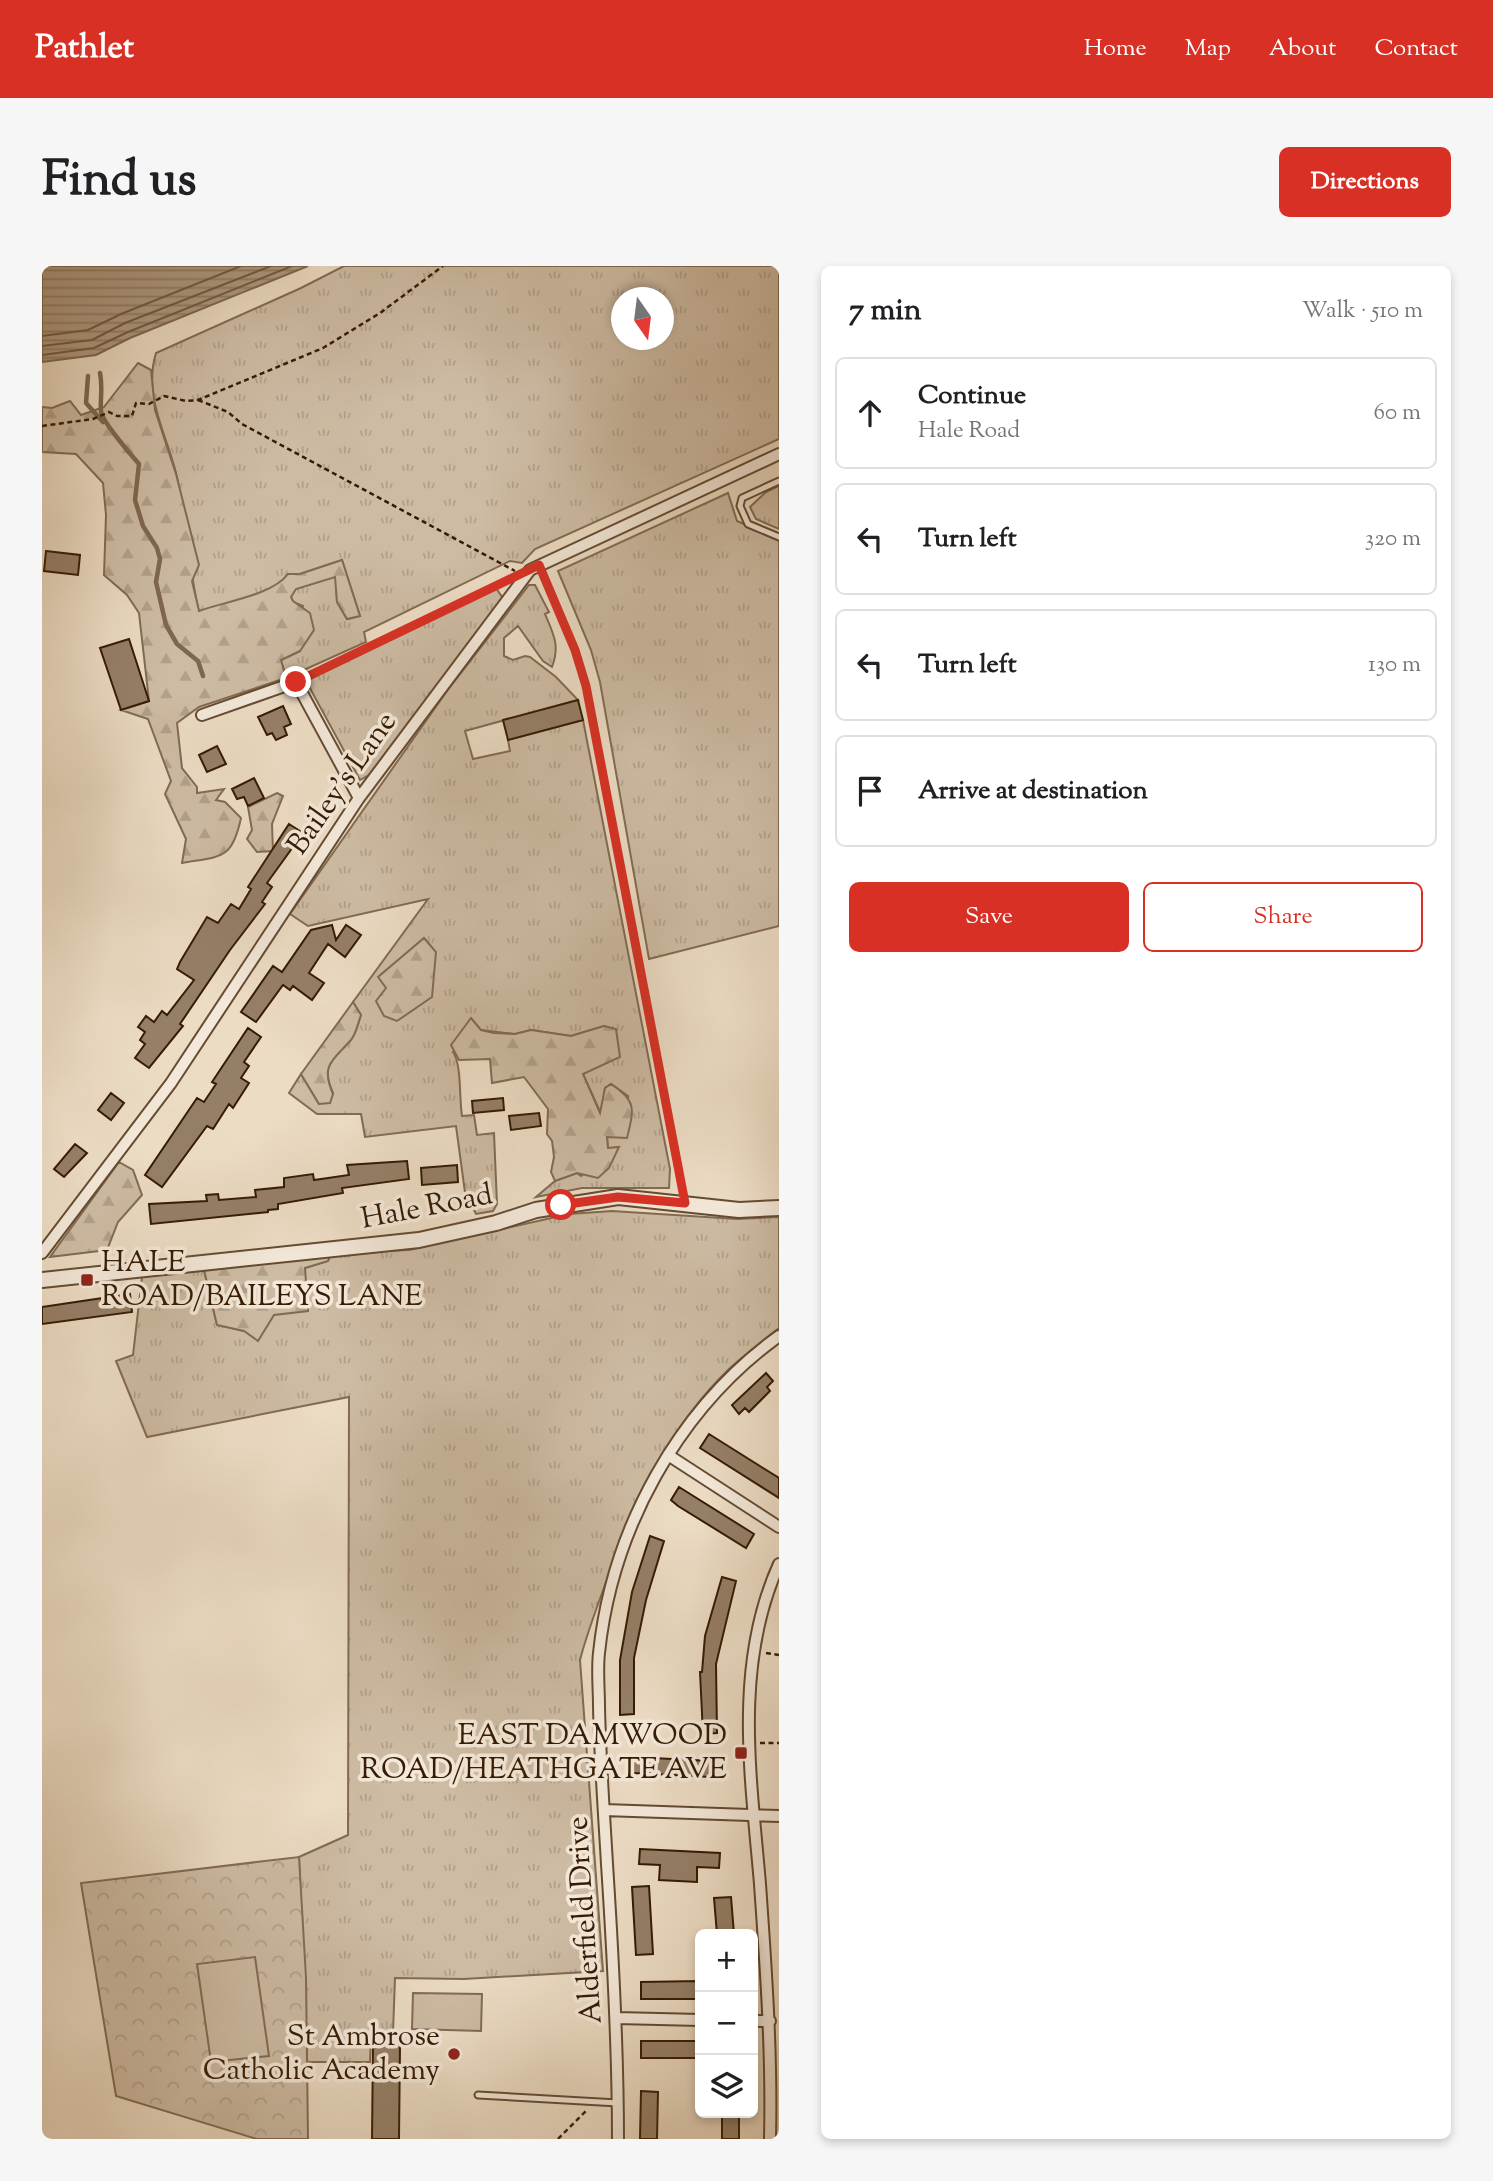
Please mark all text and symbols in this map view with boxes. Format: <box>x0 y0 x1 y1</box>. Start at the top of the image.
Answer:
text: Pathlet <box>35 25 134 73</box>
text: Home <box>1084 32 1147 66</box>
text: Map <box>1185 32 1231 66</box>
text: About <box>1269 32 1336 66</box>
text: Contact <box>1374 32 1458 66</box>
text: Find us <box>42 147 196 217</box>
button: Directions <box>1279 147 1451 217</box>
north arrow <box>611 287 674 350</box>
text: 7 min <box>849 290 921 333</box>
text: Walk · 510 m <box>1302 295 1423 328</box>
text: Continue <box>918 378 1026 415</box>
icon: ahead <box>851 394 889 432</box>
text: 60 m <box>1373 397 1421 430</box>
text: Hale Road <box>918 415 1020 448</box>
icon: left <box>851 520 889 558</box>
text: Turn left <box>918 521 1017 558</box>
text: 320 m <box>1365 523 1421 556</box>
icon: left <box>851 646 889 684</box>
text: Turn left <box>918 647 1017 684</box>
text: 130 m <box>1368 649 1421 682</box>
route end <box>280 666 311 697</box>
street label: Bailey's Lane <box>278 704 408 864</box>
icon: arrive <box>851 772 889 810</box>
text: Arrive at destination <box>918 773 1148 810</box>
button: Save <box>849 882 1129 952</box>
button: Share <box>1143 882 1423 952</box>
street label: Hale Road <box>357 1174 497 1242</box>
route start <box>545 1189 576 1220</box>
place label: HALE ROAD/BAILEYS LANE <box>101 1242 423 1319</box>
marker: HALE ROAD/BAILEYS LANE <box>79 1272 95 1288</box>
place label: EAST DAMWOOD ROAD/HEATHGATE AVE <box>360 1715 727 1792</box>
marker: EAST DAMWOOD ROAD/HEATHGATE AVE <box>733 1745 749 1761</box>
street label: Alderfield Drive <box>557 1815 615 2025</box>
map controls <box>695 1929 758 2118</box>
button: + <box>695 1929 758 1992</box>
button: − <box>695 1992 758 2055</box>
place label: St Ambrose Catholic Academy <box>203 2016 440 2093</box>
marker: St Ambrose Catholic Academy <box>446 2046 462 2062</box>
button: layers <box>695 2055 758 2118</box>

